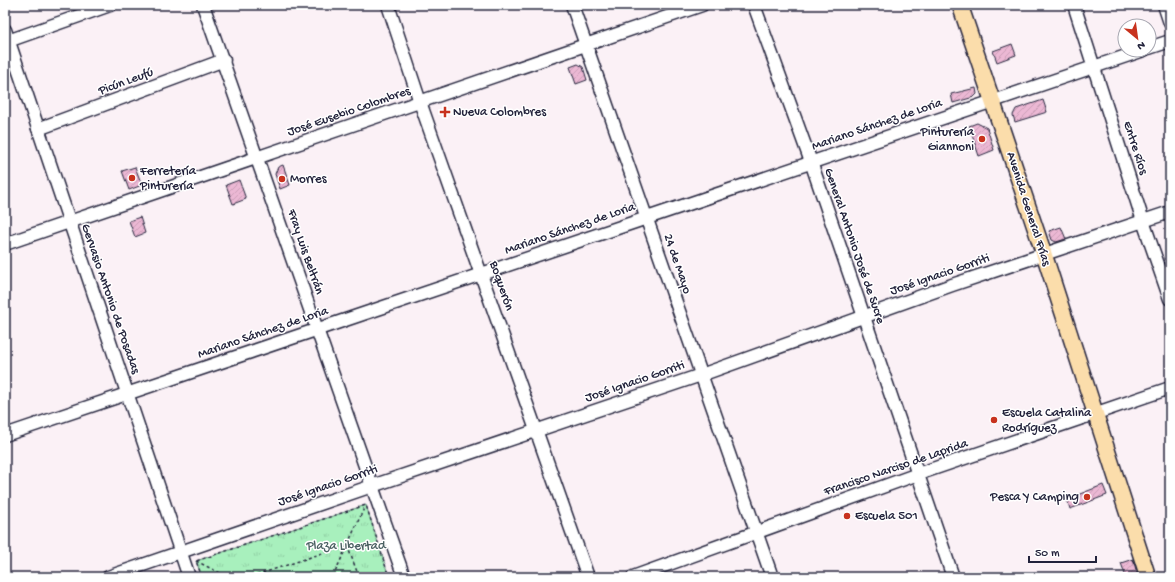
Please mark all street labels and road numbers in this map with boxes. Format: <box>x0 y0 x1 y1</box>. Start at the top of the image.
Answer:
street label: Picún Leufú <box>96 65 156 99</box>
street label: José Eusebio Colombres <box>286 84 414 140</box>
street label: Mariano Sánchez de Loria <box>810 95 945 154</box>
street label: Entre Ríos <box>1119 119 1151 178</box>
street label: Avenida General Frías <box>1003 150 1054 269</box>
street label: General Antonio José de Sucre <box>820 166 888 326</box>
street label: Mariano Sánchez de Loria <box>503 199 638 258</box>
street label: Fray Luis Beltrán <box>283 207 327 297</box>
street label: Gervasio Antonio de Posadas <box>77 222 143 377</box>
street label: 24 de Mayo <box>660 232 694 296</box>
street label: José Ignacio Gorriti <box>888 251 992 299</box>
street label: Boquerón <box>485 258 517 314</box>
street label: Mariano Sánchez de Loria <box>196 303 331 362</box>
street label: José Ignacio Gorriti <box>583 358 687 406</box>
street label: Francisco Narciso de Laprida <box>821 436 971 500</box>
street label: José Ignacio Gorriti <box>276 462 380 510</box>

